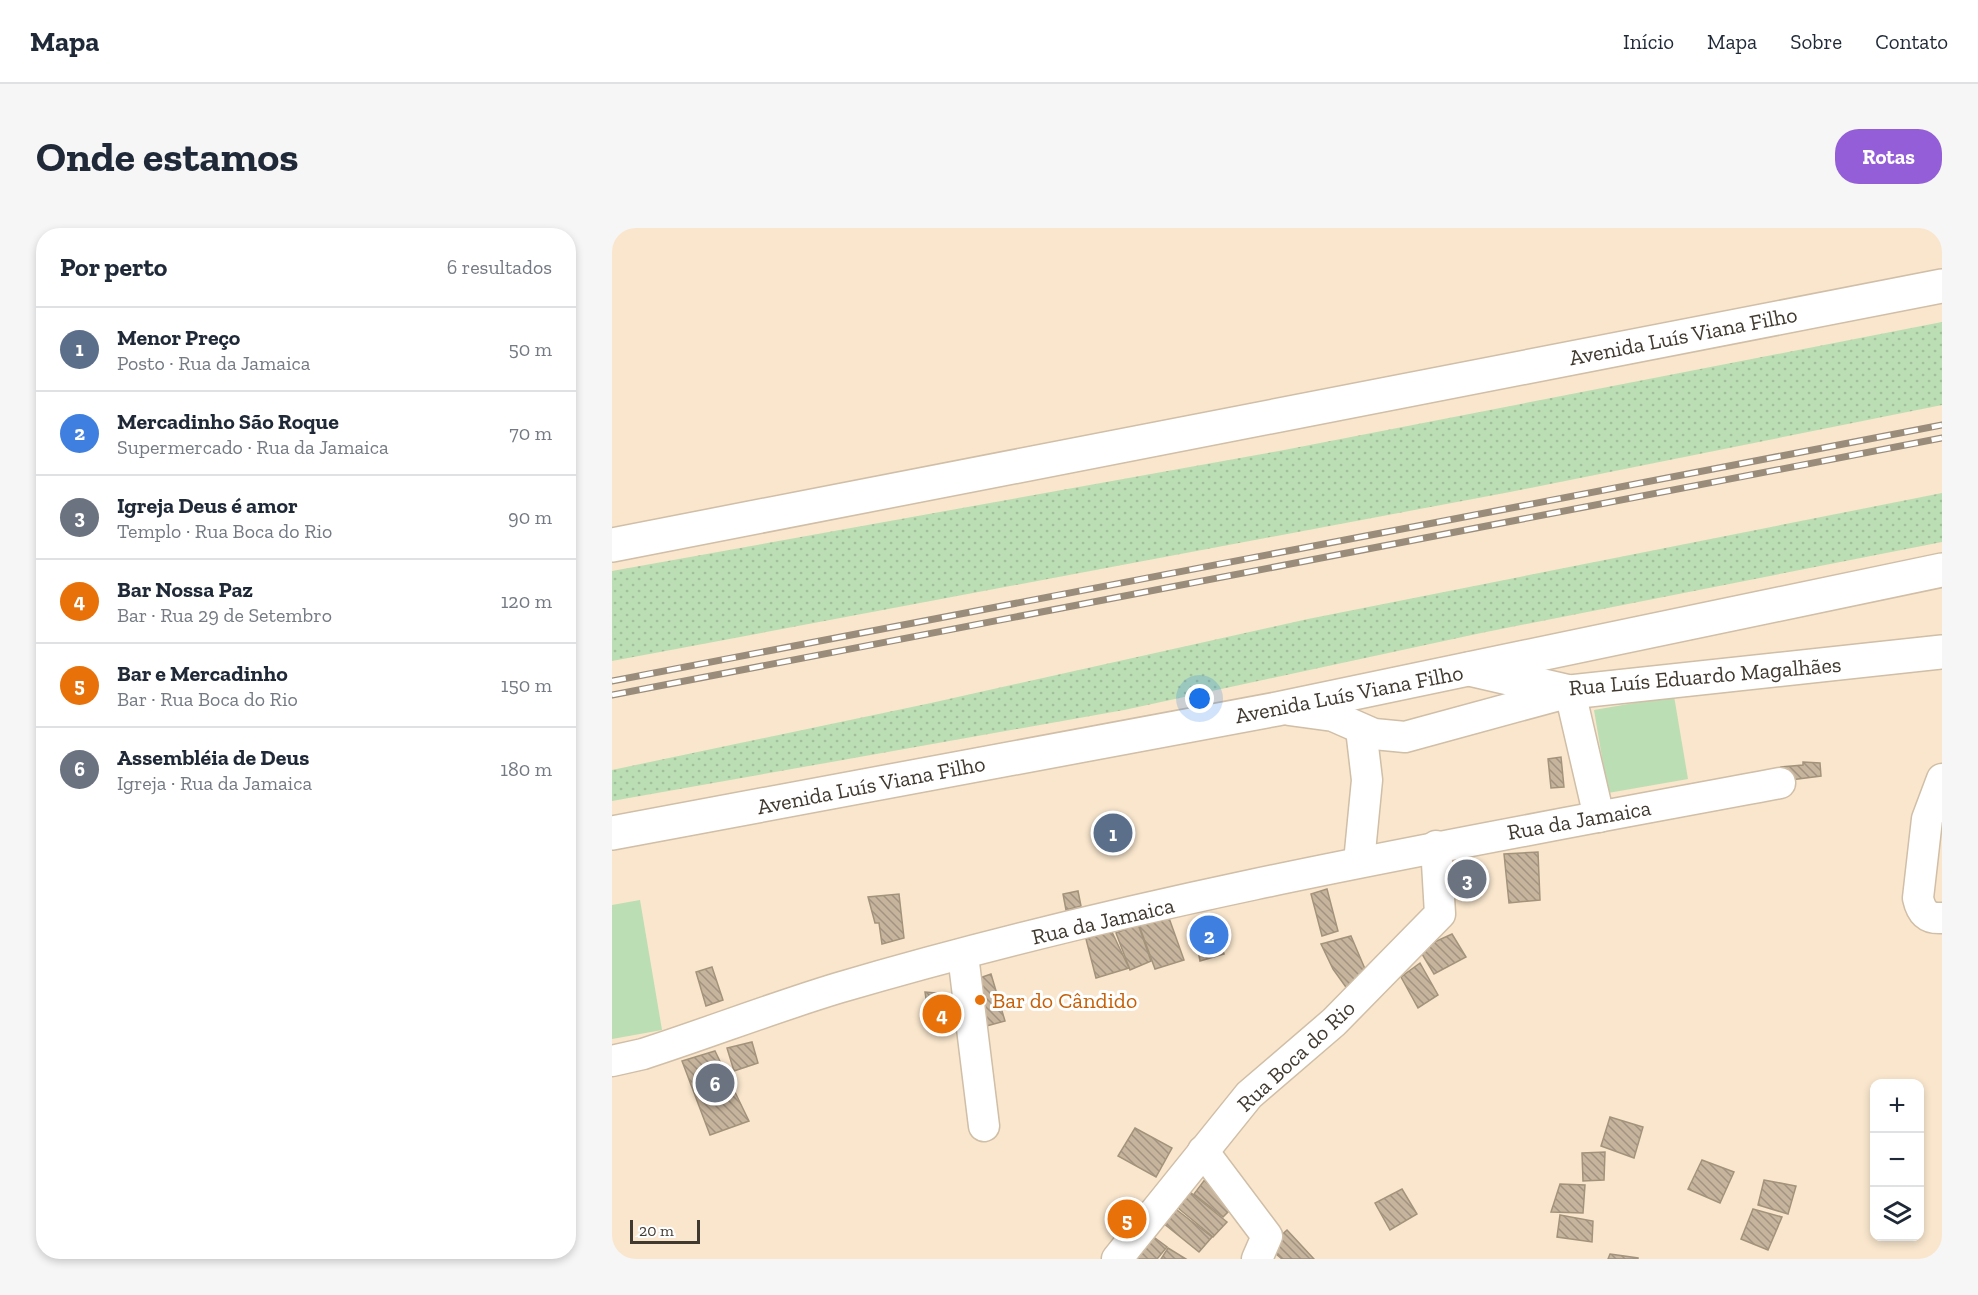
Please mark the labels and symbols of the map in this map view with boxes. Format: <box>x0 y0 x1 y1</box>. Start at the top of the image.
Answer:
street label: Avenida Luís Viana Filho <box>1567 301 1799 371</box>
street label: Rua Luís Eduardo Magalhães <box>1568 651 1842 701</box>
street label: Avenida Luís Viana Filho <box>1233 659 1465 729</box>
your location <box>1185 684 1214 713</box>
street label: Avenida Luís Viana Filho <box>755 750 987 820</box>
street label: Rua da Jamaica <box>1505 794 1653 846</box>
pin: 1 <box>1094 810 1132 856</box>
pin: 3 <box>1448 856 1486 902</box>
street label: Rua da Jamaica <box>1029 891 1177 951</box>
pin: 2 <box>1190 912 1228 958</box>
place label: Bar do Cândido <box>992 987 1137 1014</box>
pin: 4 <box>922 992 962 1036</box>
marker: Bar do Cândido <box>973 993 987 1007</box>
street label: Rua Boca do Rio <box>1231 995 1361 1117</box>
pin: 6 <box>696 1060 734 1106</box>
pin: 5 <box>1108 1196 1146 1242</box>
scale bar <box>630 1217 700 1244</box>

